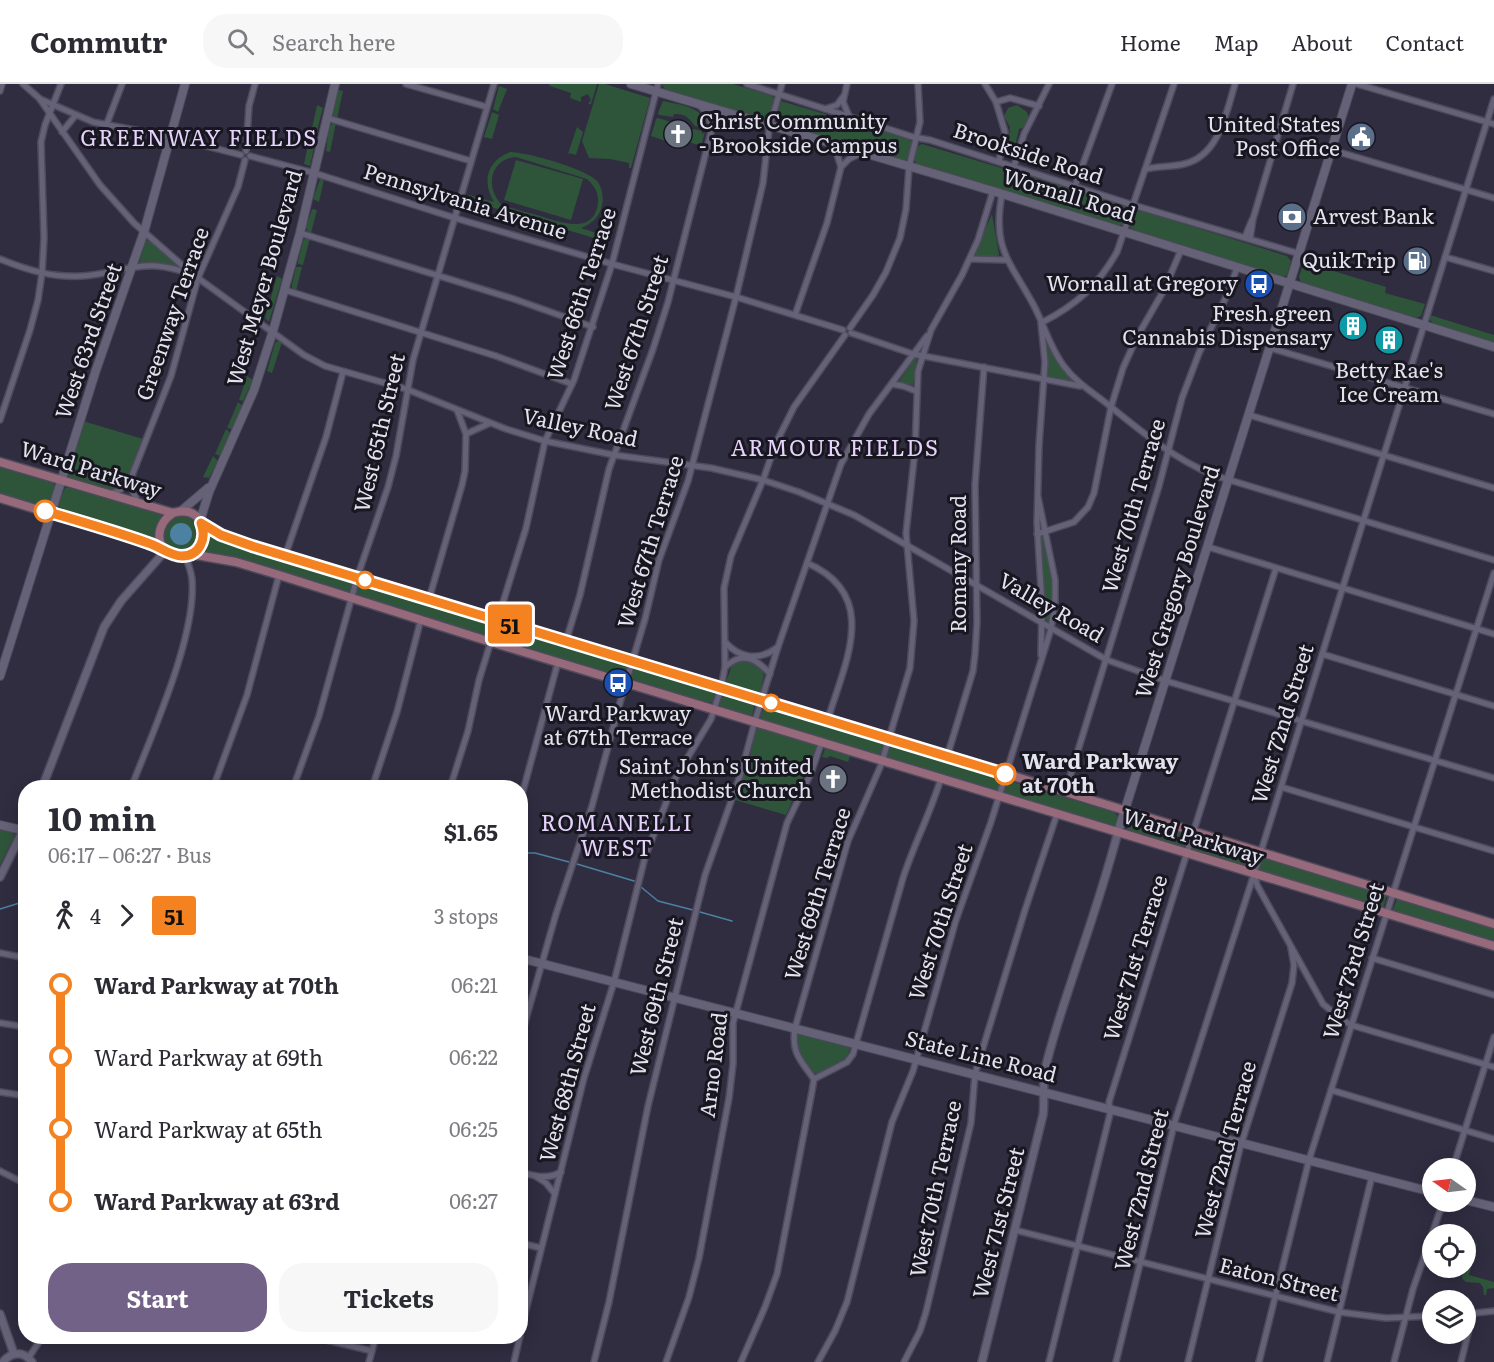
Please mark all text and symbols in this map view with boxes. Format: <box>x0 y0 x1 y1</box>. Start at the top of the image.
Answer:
search box <box>203 14 623 68</box>
text: Commutr <box>30 20 167 62</box>
icon: search <box>224 25 257 58</box>
text: Search here <box>272 25 396 58</box>
text: Home <box>1120 26 1181 57</box>
text: Map <box>1214 26 1258 57</box>
text: About <box>1291 26 1353 57</box>
text: Contact <box>1386 26 1464 57</box>
place label: Christ Community - Brookside Campus <box>699 104 897 159</box>
place label: United States Post Office <box>1207 107 1340 162</box>
street label: Brookside Road <box>950 113 1108 190</box>
church icon: Christ Community - Brookside Campus <box>662 118 694 150</box>
district label: GREENWAY FIELDS <box>80 120 318 153</box>
public building icon: United States Post Office <box>1345 121 1377 153</box>
street label: Pennsylvania Avenue <box>360 154 571 245</box>
street label: Wornall Road <box>999 159 1140 229</box>
street label: West Meyer Boulevard <box>217 165 308 389</box>
place label: Arvest Bank <box>1313 199 1434 230</box>
bank icon: Arvest Bank <box>1276 201 1308 233</box>
street label: West 66th Terrace <box>537 203 622 384</box>
street label: Greenway Terrace <box>126 222 215 404</box>
place label: QuikTrip <box>1302 243 1396 274</box>
fuel station icon: QuikTrip <box>1401 245 1433 277</box>
street label: West 67th Street <box>595 250 675 414</box>
street label: West 63rd Street <box>45 258 128 422</box>
place label: Wornall at Gregory <box>1046 266 1239 297</box>
bus stop icon: Wornall at Gregory <box>1243 268 1275 300</box>
place label: Fresh.green Cannabis Dispensary <box>1122 296 1333 351</box>
building icon: Fresh.green Cannabis Dispensary <box>1337 310 1369 342</box>
building icon: Betty Rae's Ice Cream <box>1373 324 1405 356</box>
street label: West 65th Street <box>344 349 411 515</box>
place label: Betty Rae's Ice Cream <box>1335 353 1443 408</box>
street label: Valley Road <box>520 398 641 453</box>
street label: West 70th Terrace <box>1092 414 1171 596</box>
district label: ARMOUR FIELDS <box>731 430 939 463</box>
street label: Ward Parkway <box>17 431 167 504</box>
street label: West 67th Terrace <box>608 451 690 631</box>
street label: West Gregory Boulevard <box>1125 461 1226 702</box>
street label: Romany Road <box>941 495 972 633</box>
unlabelled marker <box>34 500 56 522</box>
street label: Valley Road <box>994 563 1111 649</box>
unlabelled marker <box>356 571 374 589</box>
line badge: 51 <box>483 604 537 644</box>
text: 51 <box>500 609 520 640</box>
street label: West 72nd Street <box>1242 639 1320 807</box>
bus stop icon: Ward Parkway at 67th Terrace <box>602 667 634 699</box>
unlabelled marker <box>762 694 780 712</box>
place label: Ward Parkway at 67th Terrace <box>544 696 693 751</box>
place label: Ward Parkway at 70th <box>1022 744 1179 799</box>
place label: Saint John's United Methodist Church <box>619 749 812 804</box>
church icon: Saint John's United Methodist Church <box>817 763 849 795</box>
marker: Ward Parkway at 70th <box>994 763 1016 785</box>
text: 10 min <box>48 792 156 841</box>
street label: Ward Parkway <box>1119 798 1269 871</box>
street label: West 69th Terrace <box>775 803 857 984</box>
district label: ROMANELLI WEST <box>541 805 693 863</box>
text: $1.65 <box>444 815 498 848</box>
street label: West 70th Street <box>899 838 979 1004</box>
text: 06:17 – 06:27 · Bus <box>48 839 211 869</box>
street label: West 71st Terrace <box>1094 870 1174 1044</box>
street label: West 73rd Street <box>1313 878 1390 1042</box>
icon: walk <box>48 899 81 932</box>
icon: forward <box>110 899 143 932</box>
text: 4 <box>90 900 101 930</box>
text: 51 <box>164 900 184 931</box>
text: 3 stops <box>434 900 498 930</box>
street label: West 69th Street <box>620 913 689 1079</box>
text: Ward Parkway at 70th <box>94 968 339 1001</box>
text: 06:21 <box>451 969 498 999</box>
street label: West 68th Street <box>530 999 602 1165</box>
street label: Arno Road <box>690 1010 733 1119</box>
street label: State Line Road <box>903 1021 1061 1088</box>
text: Ward Parkway at 69th <box>94 1040 323 1073</box>
text: 06:22 <box>449 1041 498 1071</box>
street label: West 72nd Terrace <box>1185 1057 1262 1242</box>
street label: West 70th Terrace <box>900 1097 967 1280</box>
street label: West 72nd Street <box>1104 1105 1175 1274</box>
text: Ward Parkway at 65th <box>94 1112 323 1145</box>
text: 06:25 <box>449 1113 498 1143</box>
street label: West 71st Street <box>963 1143 1030 1301</box>
north arrow <box>1422 1158 1476 1212</box>
map controls <box>1422 1158 1476 1344</box>
text: Ward Parkway at 63rd <box>94 1184 340 1217</box>
text: 06:27 <box>449 1185 498 1215</box>
button: locate <box>1422 1224 1476 1278</box>
street label: Eaton Street <box>1216 1248 1343 1308</box>
button: Start <box>48 1263 267 1332</box>
button: Tickets <box>279 1263 498 1332</box>
button: layers <box>1422 1290 1476 1344</box>

